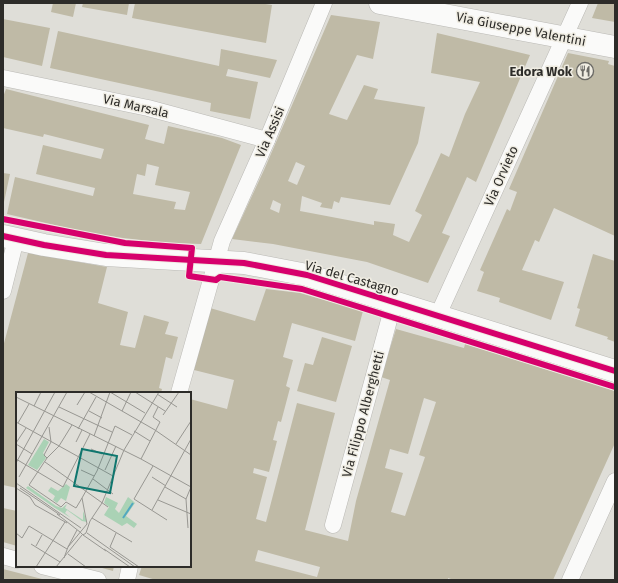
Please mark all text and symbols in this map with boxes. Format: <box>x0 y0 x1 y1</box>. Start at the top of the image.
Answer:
street label: Via Giuseppe Valentini <box>455 9 587 49</box>
restaurant icon: Edora Wok <box>575 61 595 81</box>
place label: Edora Wok <box>509 64 573 79</box>
street label: Via Marsala <box>102 91 170 121</box>
street label: Via Assisi <box>252 104 288 160</box>
street label: Via Orvieto <box>481 143 521 209</box>
street label: Via del Castagno <box>303 257 401 299</box>
street label: Via Filippo Alberghetti <box>339 349 387 479</box>
inset map <box>16 392 191 567</box>

